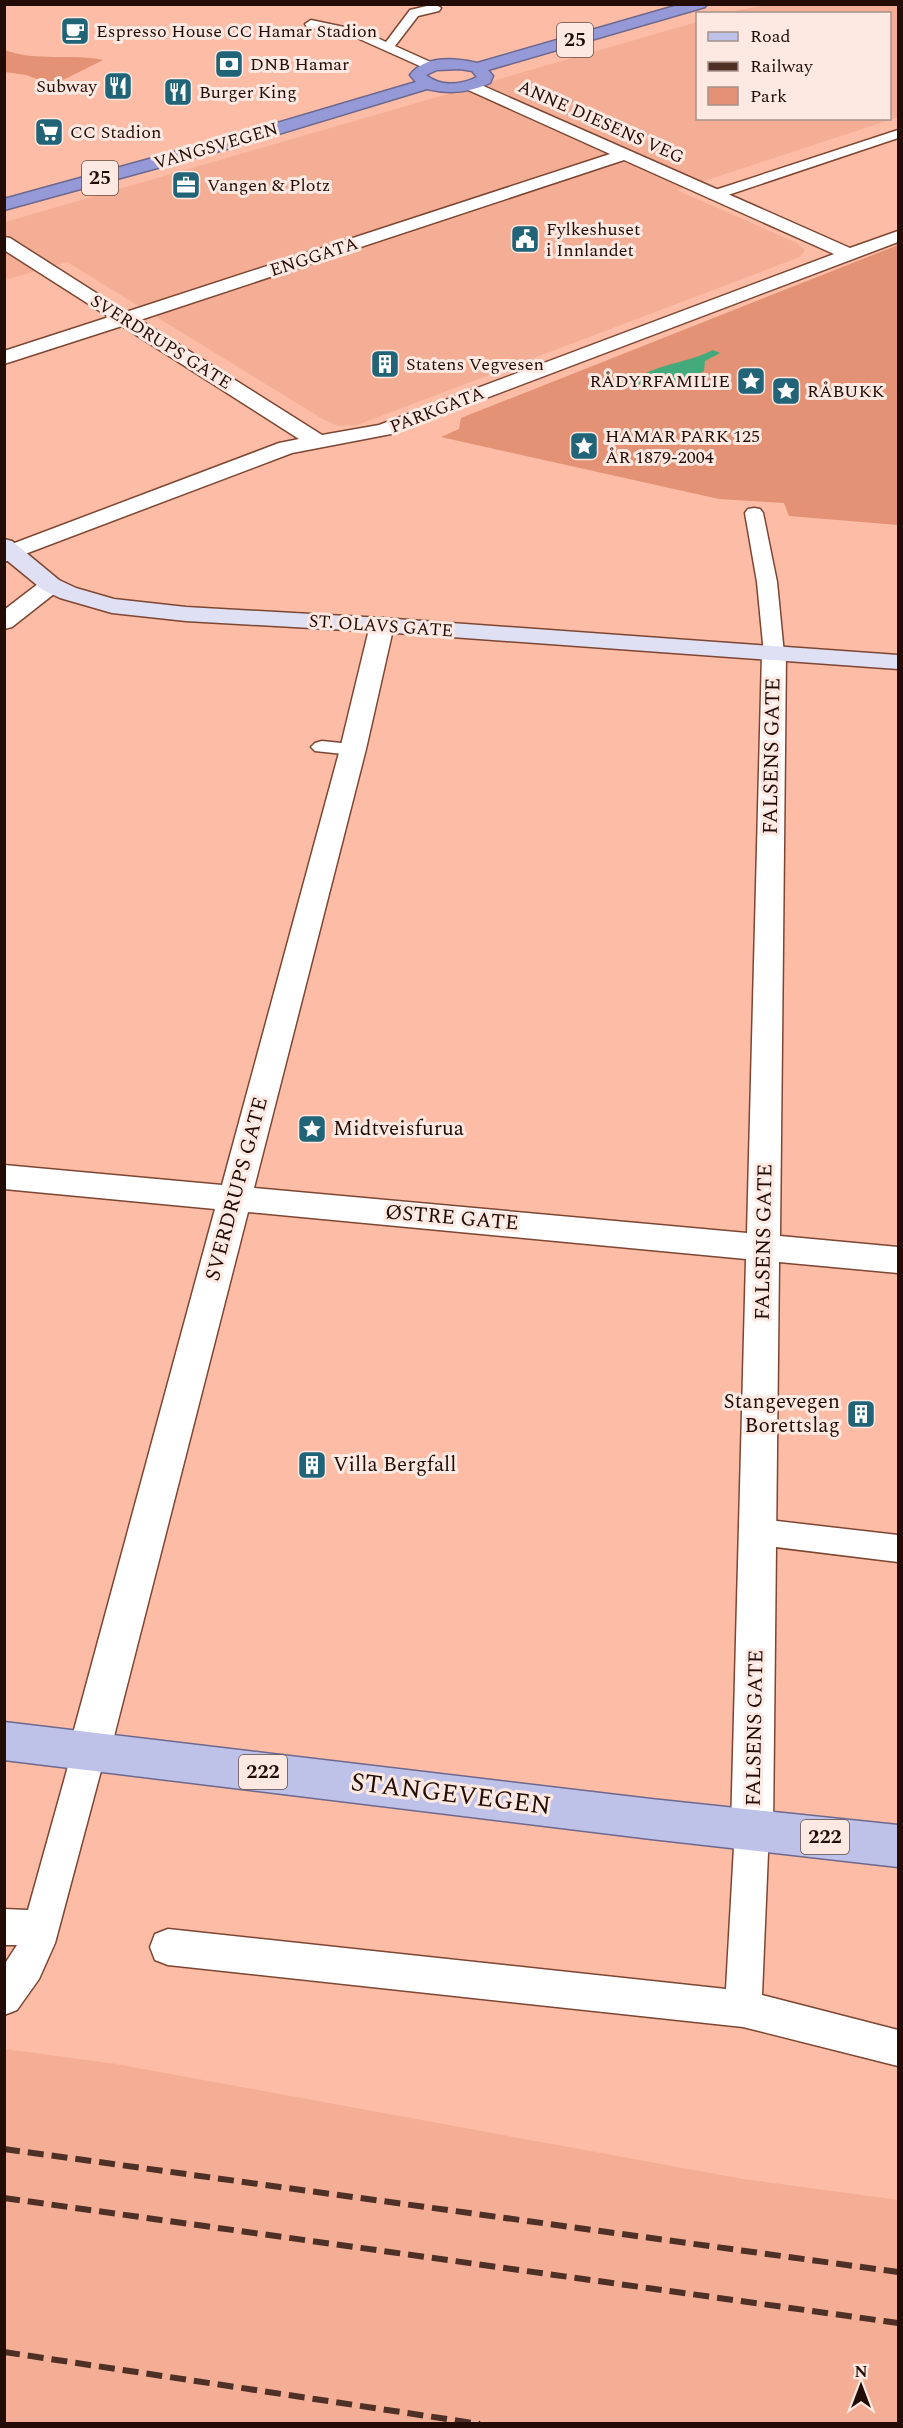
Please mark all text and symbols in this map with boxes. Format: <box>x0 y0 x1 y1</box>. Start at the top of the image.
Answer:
legend <box>696 12 891 120</box>
cafe icon: Espresso House CC Hamar Stadion <box>59 15 91 47</box>
place label: Espresso House CC Hamar Stadion <box>96 18 377 45</box>
road number: 25 <box>557 23 593 57</box>
text: Road <box>750 23 791 50</box>
bank icon: DNB Hamar <box>213 48 245 80</box>
place label: DNB Hamar <box>250 51 349 78</box>
text: Railway <box>750 53 814 80</box>
restaurant icon: Subway <box>102 70 134 102</box>
place label: Subway <box>36 73 98 100</box>
street label: ANNE DIESENS VEG <box>514 73 688 171</box>
restaurant icon: Burger King <box>162 76 194 108</box>
place label: Burger King <box>199 79 297 106</box>
text: Park <box>750 83 787 110</box>
street label: VANGSVEGEN <box>151 115 281 177</box>
supermarket icon: CC Stadion <box>33 116 65 148</box>
place label: CC Stadion <box>70 119 161 146</box>
road number: 25 <box>82 161 118 195</box>
office icon: Vangen & Plotz <box>170 169 202 201</box>
place label: Vangen & Plotz <box>207 172 331 199</box>
place label: Fylkeshuset i Innlandet <box>546 216 640 264</box>
public building icon: Fylkeshuset i Innlandet <box>509 223 541 255</box>
street label: ENGGATA <box>266 230 362 284</box>
street label: SVERDRUPS GATE <box>85 288 237 396</box>
building icon: Statens Vegvesen <box>369 348 401 380</box>
place label: Statens Vegvesen <box>406 351 544 378</box>
place icon: RÅDYRFAMILIE <box>735 365 767 397</box>
place label: RÅDYRFAMILIE <box>589 368 730 395</box>
place icon: RÅBUKK <box>770 375 802 407</box>
place label: RÅBUKK <box>807 378 884 405</box>
street label: PARKGATA <box>386 380 488 440</box>
place label: HAMAR PARK 125 ÅR 1879-2004 <box>605 423 760 471</box>
place icon: HAMAR PARK 125 ÅR 1879-2004 <box>568 430 600 462</box>
street label: ST. OLAVS GATE <box>308 607 454 645</box>
street label: FALSENS GATE <box>755 677 789 835</box>
street label: SVERDRUPS GATE <box>197 1093 277 1285</box>
place icon: Midtveisfurua <box>296 1113 328 1145</box>
place label: Midtveisfurua <box>333 1113 465 1145</box>
street label: FALSENS GATE <box>747 1163 781 1321</box>
street label: ØSTRE GATE <box>384 1196 520 1240</box>
place label: Stangevegen Borettslag <box>724 1386 840 1442</box>
building icon: Stangevegen Borettslag <box>845 1398 877 1430</box>
building icon: Villa Bergfall <box>296 1449 328 1481</box>
place label: Villa Bergfall <box>333 1449 456 1481</box>
street label: FALSENS GATE <box>738 1649 772 1807</box>
road number: 222 <box>239 1755 287 1789</box>
street label: STANGEVEGEN <box>349 1762 553 1826</box>
road number: 222 <box>801 1820 849 1854</box>
north arrow <box>831 2356 891 2416</box>
text: N <box>854 2360 868 2384</box>

